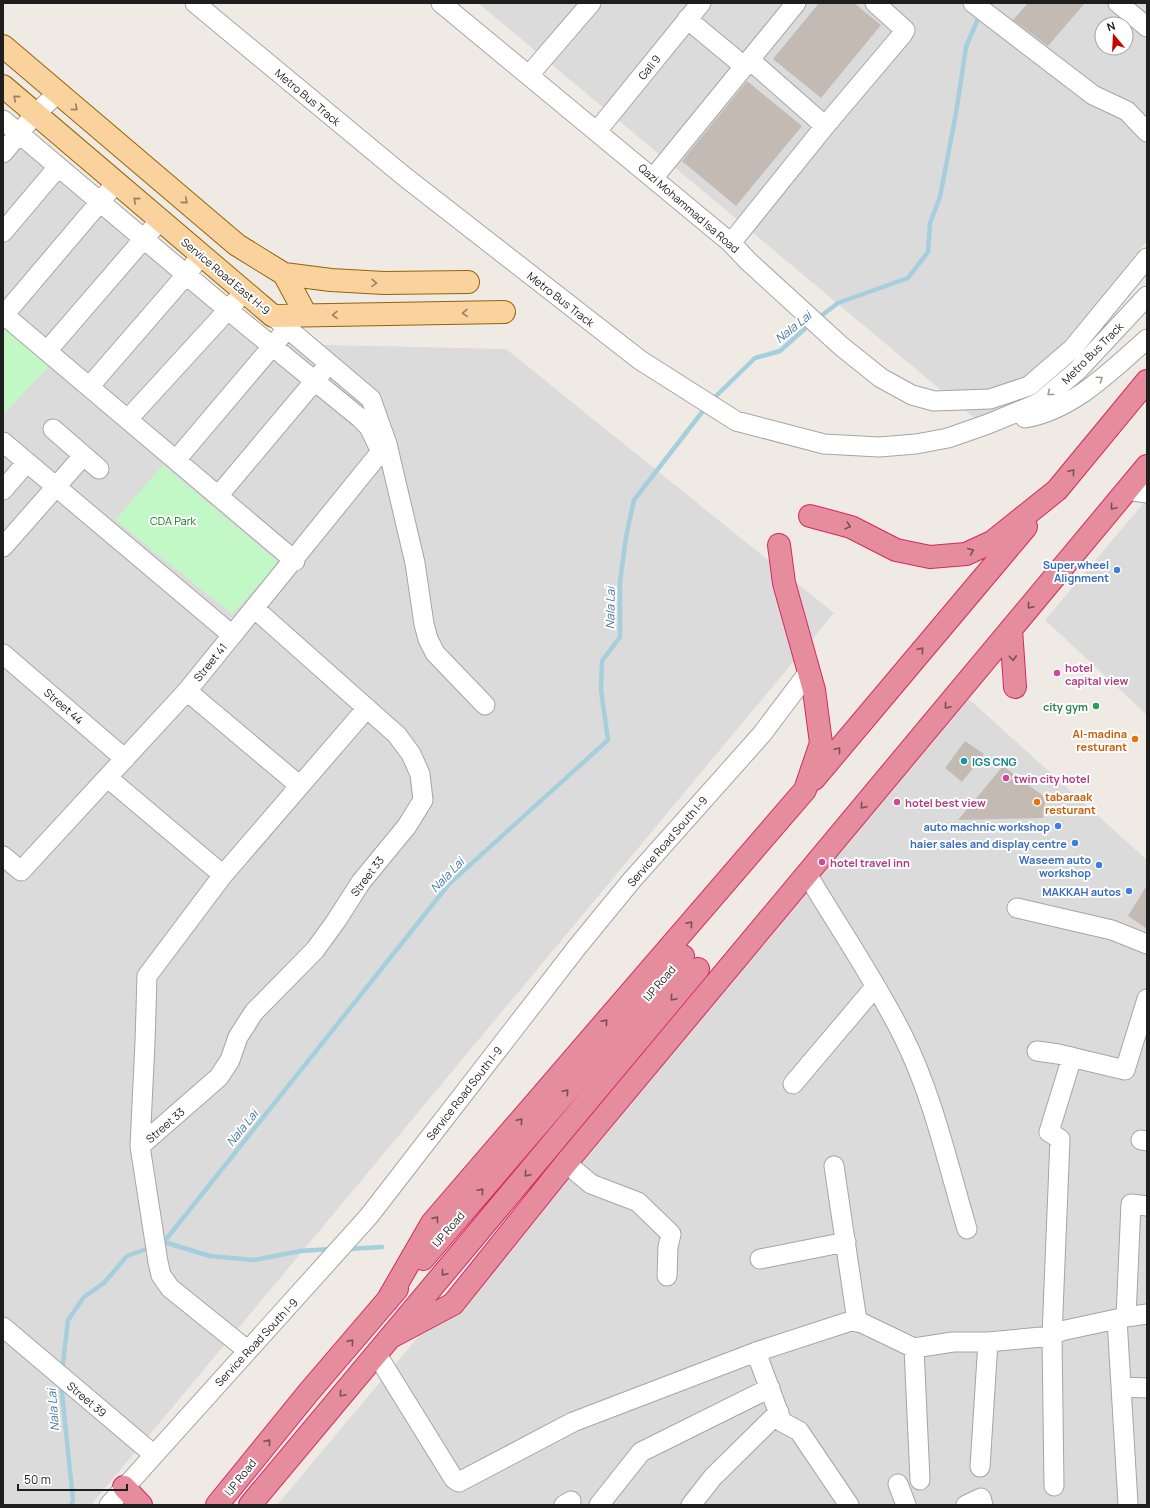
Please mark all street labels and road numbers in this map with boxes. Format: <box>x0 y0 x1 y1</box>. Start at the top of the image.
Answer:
street label: Gali 9 <box>634 51 664 83</box>
street label: Metro Bus Track <box>272 65 344 129</box>
street label: Qazi Mohammad Isa Road <box>635 160 743 256</box>
street label: Service Road East H-9 <box>178 234 274 318</box>
street label: Metro Bus Track <box>524 268 598 330</box>
street label: Metro Bus Track <box>1058 319 1126 387</box>
street label: Street 41 <box>190 640 230 684</box>
street label: Street 44 <box>41 685 87 727</box>
street label: Service Road South I-9 <box>624 793 711 889</box>
street label: Street 33 <box>347 853 387 899</box>
street label: IJP Road <box>639 962 679 1004</box>
street label: Service Road South I-9 <box>423 1043 505 1143</box>
street label: Street 33 <box>142 1104 188 1146</box>
street label: IJP Road <box>428 1208 468 1250</box>
street label: Service Road South I-9 <box>211 1295 301 1389</box>
street label: Street 39 <box>64 1378 110 1420</box>
street label: IJP Road <box>221 1456 259 1498</box>

